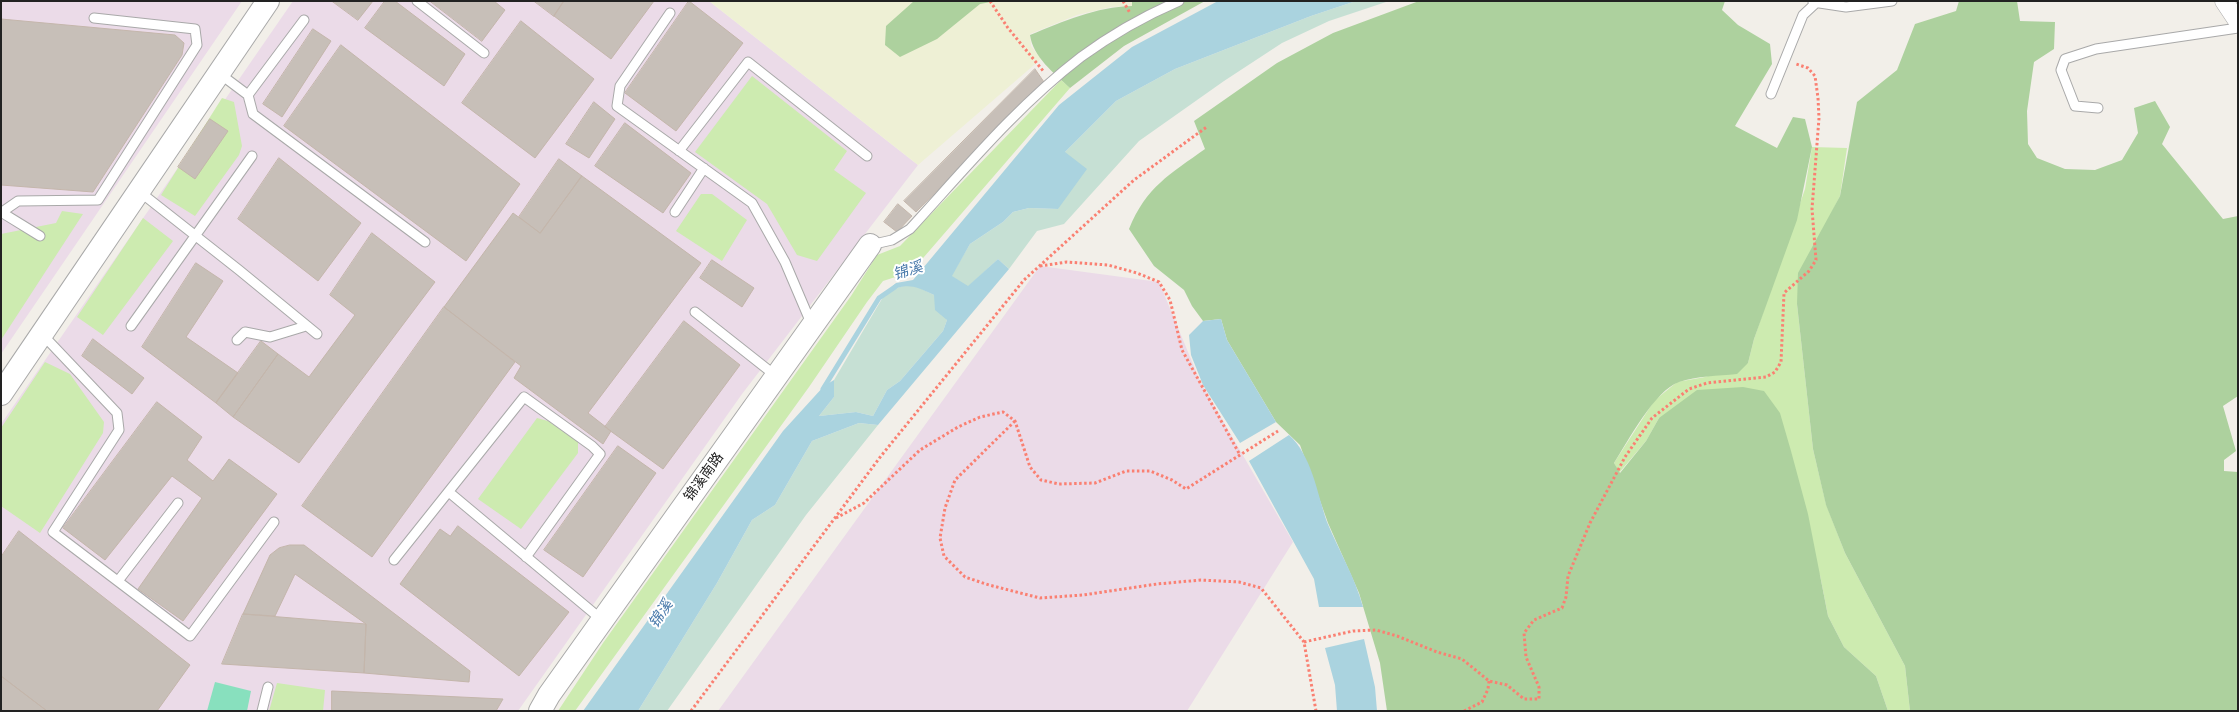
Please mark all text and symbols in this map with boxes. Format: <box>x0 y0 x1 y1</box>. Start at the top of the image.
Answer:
water label: 锦溪 <box>891 258 925 284</box>
street label: 锦溪南路 <box>681 449 727 505</box>
water label: 锦溪 <box>645 597 677 631</box>

